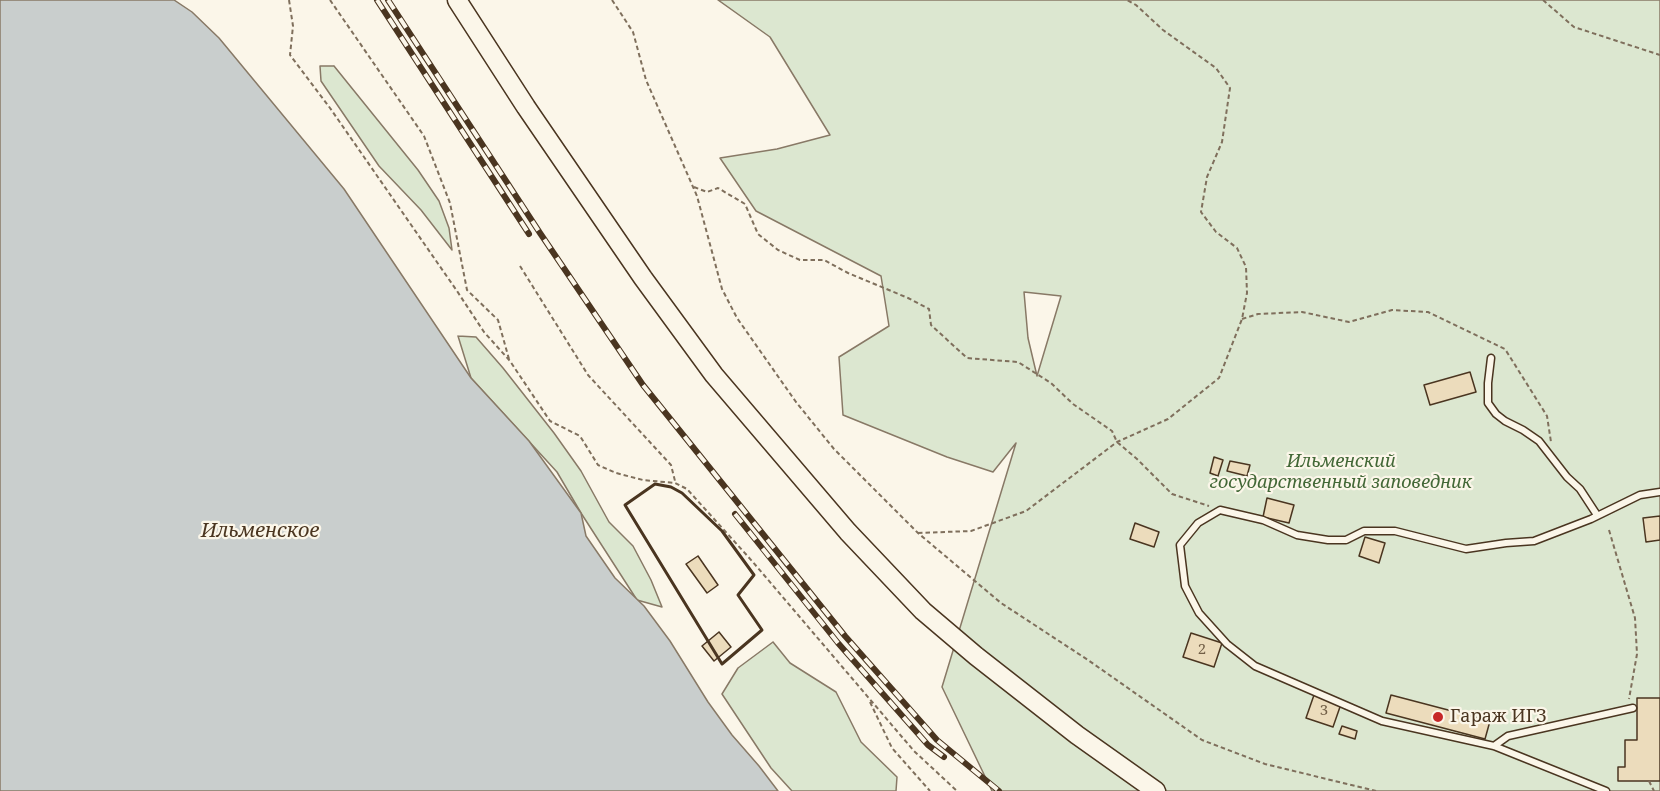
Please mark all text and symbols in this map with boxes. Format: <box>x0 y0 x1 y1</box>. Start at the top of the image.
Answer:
park label: Ильменский государственный заповедник <box>1210 451 1472 494</box>
water label: Ильменское <box>201 519 319 543</box>
house number: 2 <box>1198 641 1206 659</box>
house number: 3 <box>1320 702 1328 720</box>
place label: Гараж ИГЗ <box>1450 706 1547 728</box>
marker: Гараж ИГЗ <box>1431 710 1445 724</box>

